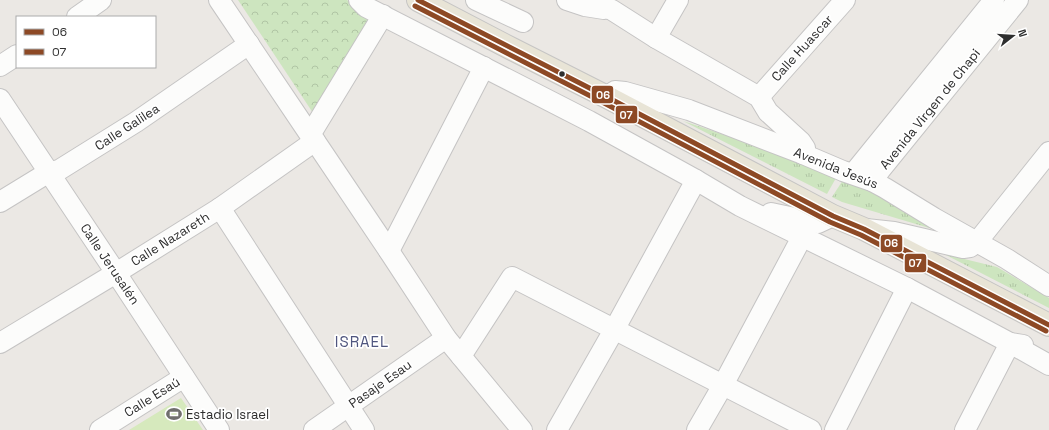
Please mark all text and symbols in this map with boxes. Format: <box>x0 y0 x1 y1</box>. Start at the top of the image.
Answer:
street label: Calle Huascar <box>768 11 837 85</box>
legend <box>16 16 156 68</box>
north arrow <box>993 16 1033 56</box>
text: 06 <box>52 24 67 40</box>
text: N <box>1015 28 1030 39</box>
text: 07 <box>52 44 66 60</box>
street label: Avenida Virgen de Chapi <box>876 45 984 173</box>
unlabelled marker <box>557 69 567 79</box>
line badge: 06 <box>591 85 614 104</box>
text: 06 <box>596 88 610 102</box>
street label: Calle Galilea <box>91 99 163 154</box>
line badge: 07 <box>615 105 638 124</box>
text: 07 <box>619 108 633 122</box>
street label: Avenida Jesús <box>791 143 881 193</box>
street label: Calle Nazareth <box>127 208 213 270</box>
street label: Calle Jerusalén <box>77 220 143 308</box>
line badge: 06 <box>880 234 903 253</box>
text: 06 <box>884 236 898 250</box>
line badge: 07 <box>904 253 927 273</box>
text: 07 <box>908 256 922 270</box>
district label: ISRAEL <box>335 332 389 351</box>
street label: Pasaje Esau <box>345 356 415 412</box>
street label: Calle Esaú <box>121 373 183 421</box>
sports icon: Estadio Israel <box>165 405 183 423</box>
place label: Estadio Israel <box>186 406 269 423</box>

